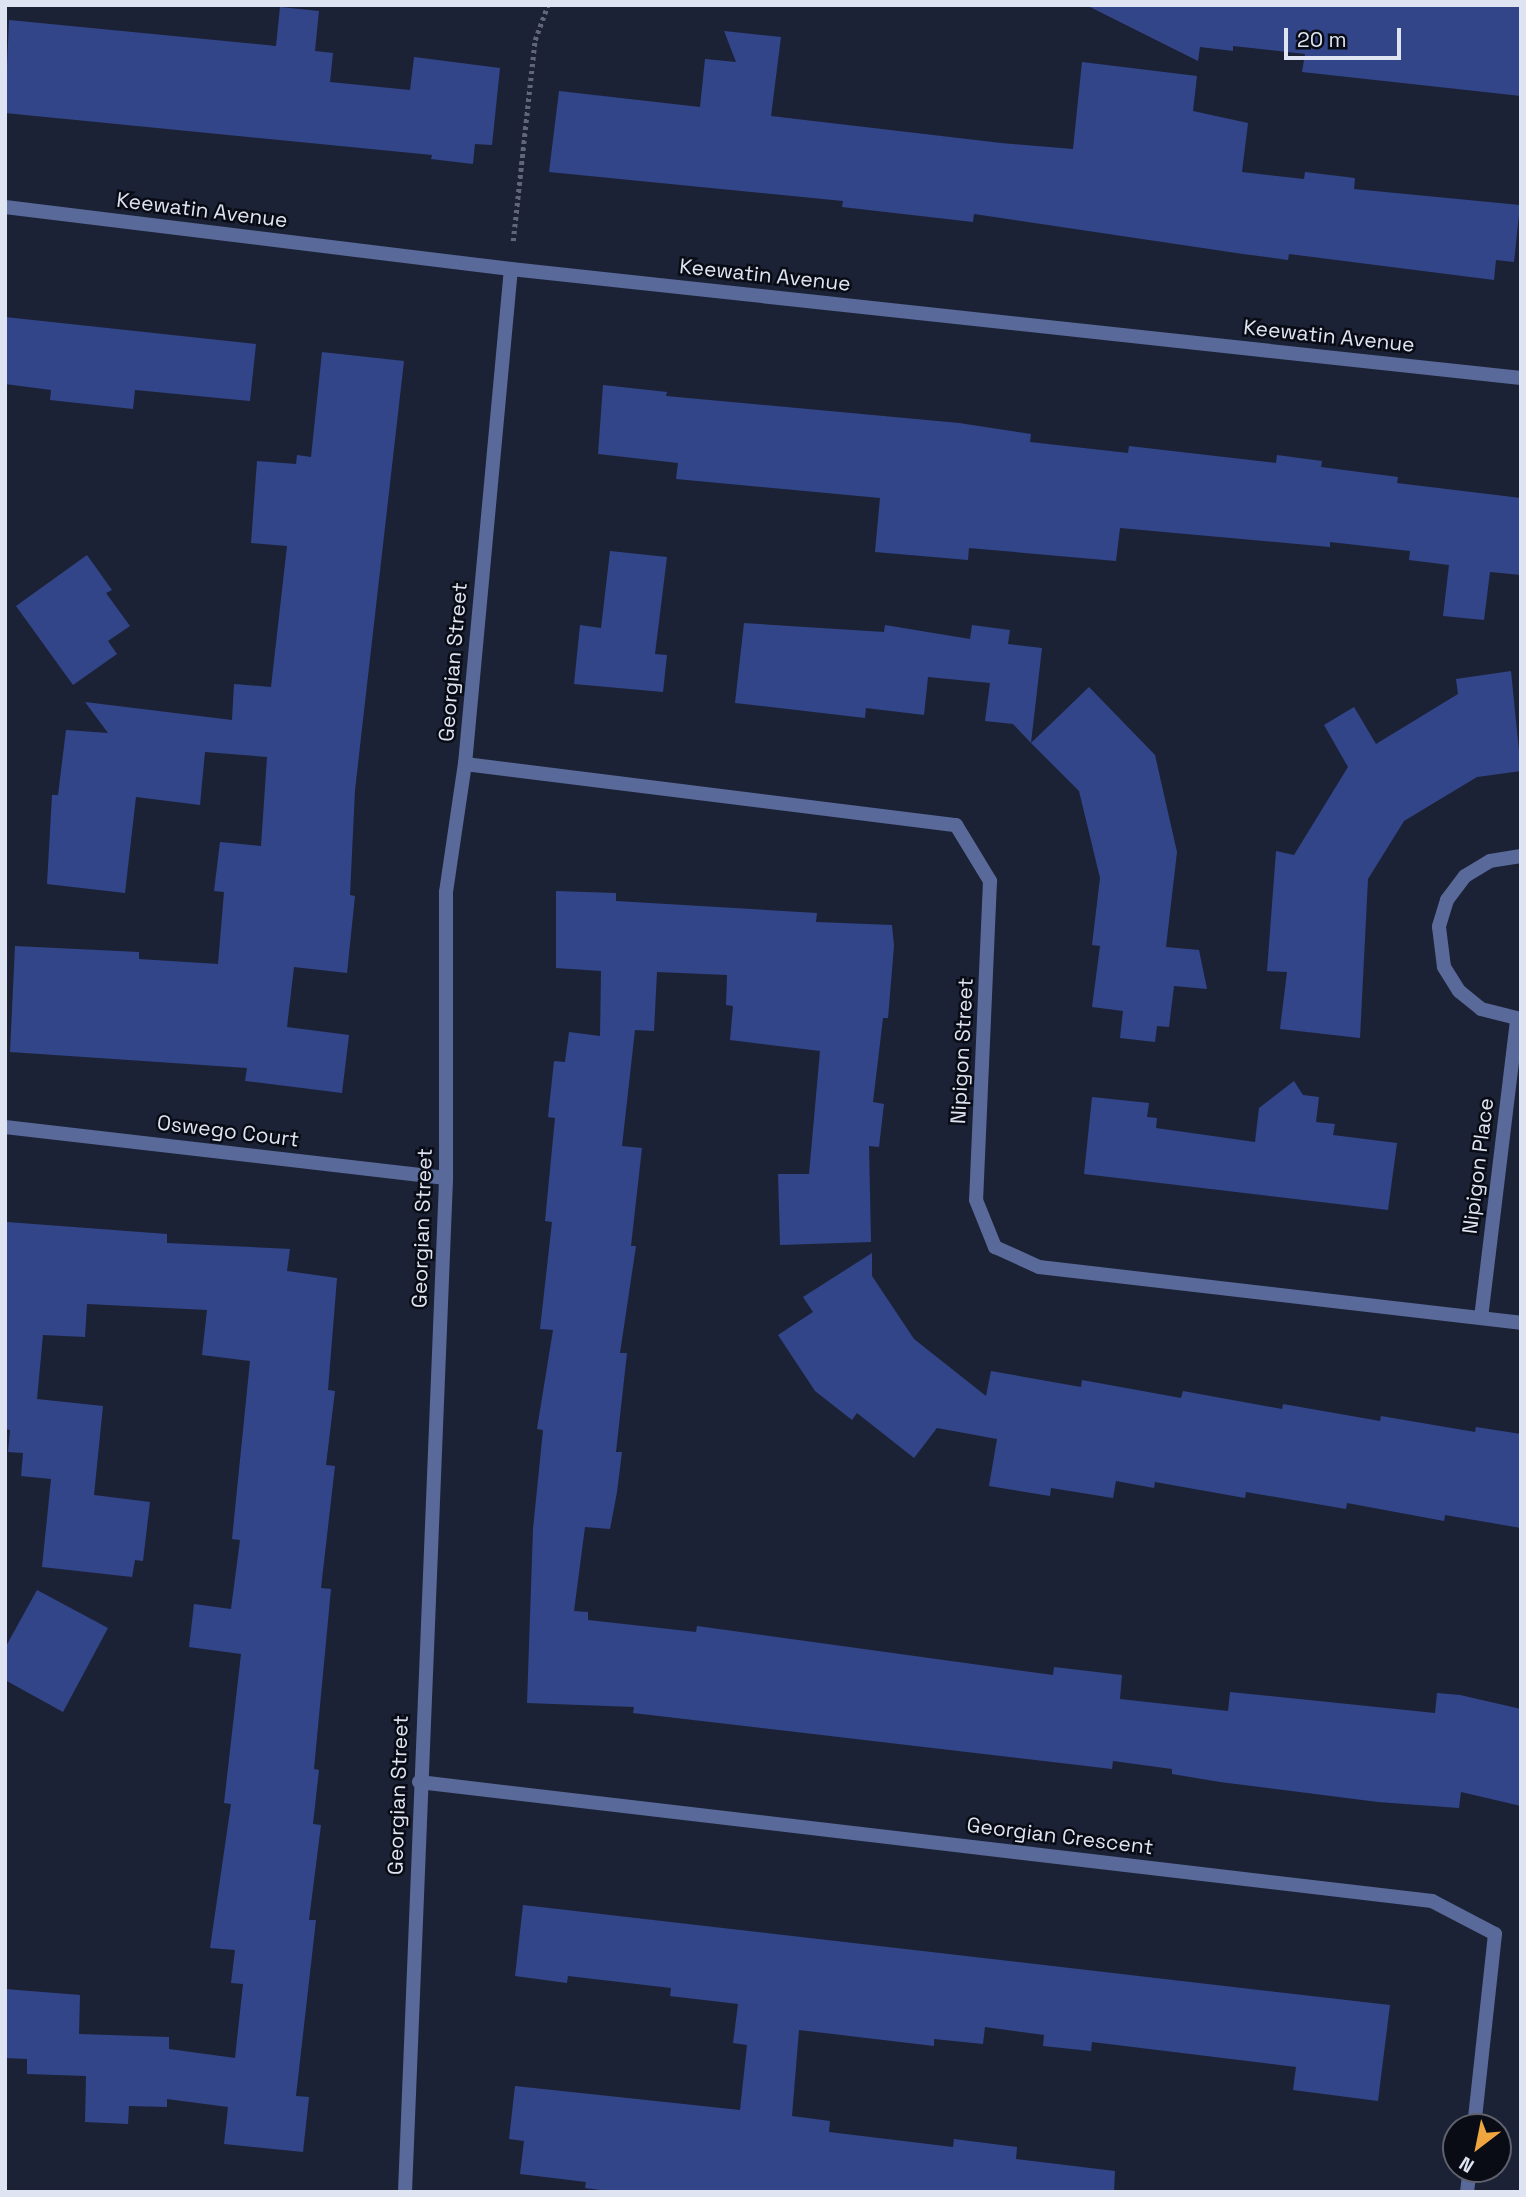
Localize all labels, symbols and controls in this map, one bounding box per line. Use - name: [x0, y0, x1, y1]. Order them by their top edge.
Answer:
- scale bar: [1288, 14, 1405, 58]
- text: 20 m: [1297, 26, 1347, 53]
- street label: Keewatin Avenue: [115, 187, 289, 233]
- street label: Keewatin Avenue: [678, 253, 852, 297]
- street label: Keewatin Avenue: [1242, 314, 1416, 358]
- street label: Georgian Street: [433, 581, 473, 743]
- street label: Nipigon Street: [946, 977, 978, 1125]
- street label: Nipigon Place: [1457, 1096, 1499, 1236]
- street label: Oswego Court: [156, 1110, 300, 1152]
- street label: Georgian Street: [407, 1148, 437, 1308]
- street label: Georgian Street: [383, 1715, 413, 1875]
- street label: Georgian Crescent: [965, 1812, 1155, 1860]
- north arrow: [1442, 2113, 1512, 2183]
- text: N: [1455, 2151, 1479, 2179]

